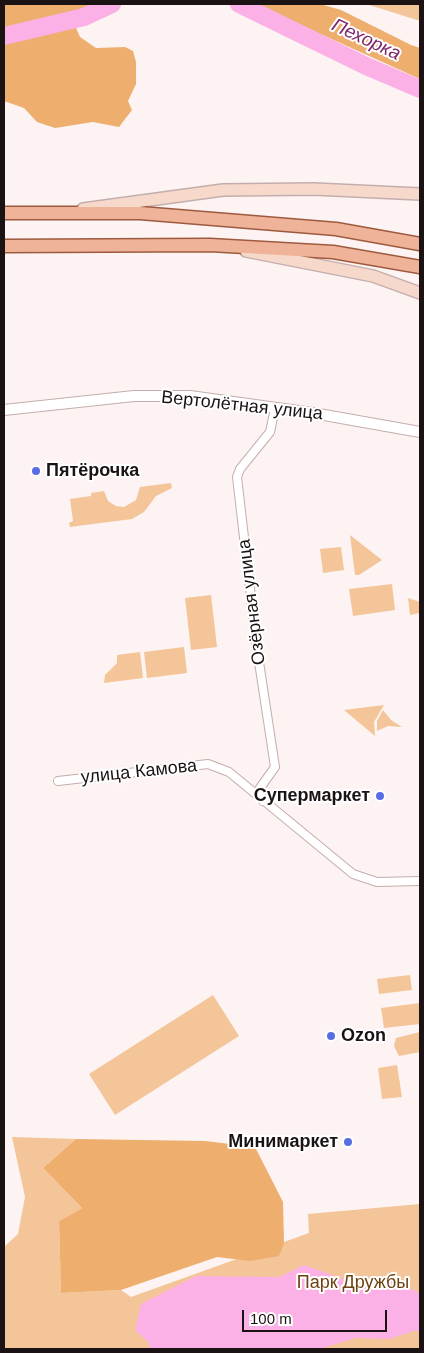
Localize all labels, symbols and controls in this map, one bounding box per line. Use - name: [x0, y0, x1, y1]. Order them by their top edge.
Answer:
- water label: Пехорка: [328, 14, 404, 66]
- street label: Вертолётная улица: [160, 387, 324, 425]
- place label: Пятёрочка: [46, 460, 139, 482]
- marker: Пятёрочка: [30, 465, 42, 477]
- street label: Озёрная улица: [234, 538, 270, 666]
- street label: улица Камова: [80, 755, 198, 789]
- place label: Супермаркет: [254, 785, 370, 807]
- marker: Супермаркет: [374, 790, 386, 802]
- place label: Ozon: [341, 1025, 386, 1047]
- marker: Ozon: [325, 1030, 337, 1042]
- place label: Минимаркет: [228, 1131, 338, 1153]
- marker: Минимаркет: [342, 1136, 354, 1148]
- park label: Парк Дружбы: [297, 1272, 409, 1294]
- scale bar: [244, 1300, 389, 1332]
- text: 100 m: [250, 1310, 292, 1327]

